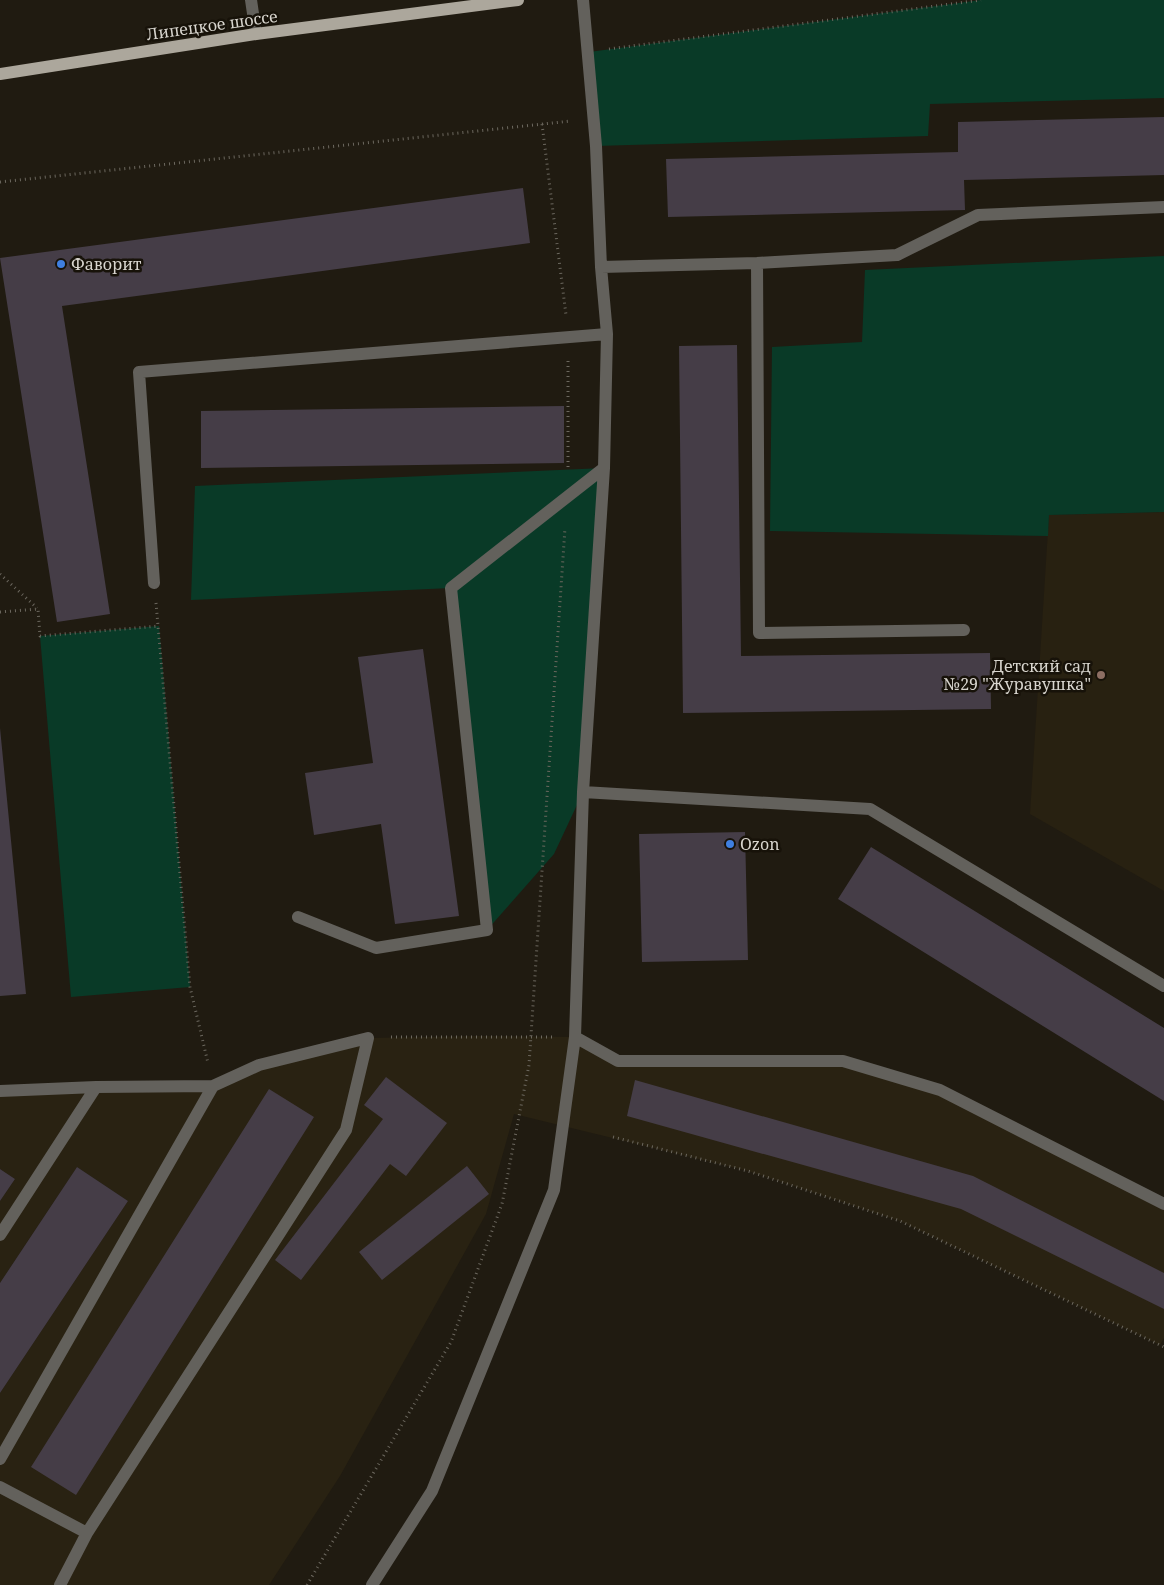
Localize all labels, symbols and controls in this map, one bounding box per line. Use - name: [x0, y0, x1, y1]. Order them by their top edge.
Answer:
- street label: Липецкое шоссе: [145, 5, 279, 45]
- place label: Фаворит: [71, 253, 142, 275]
- marker: Фаворит: [55, 258, 67, 270]
- place label: Детский сад №29 "Журавушка": [944, 655, 1091, 695]
- marker: Детский сад №29 "Журавушка": [1095, 669, 1107, 681]
- place label: Ozon: [740, 833, 780, 855]
- marker: Ozon: [724, 838, 736, 850]

